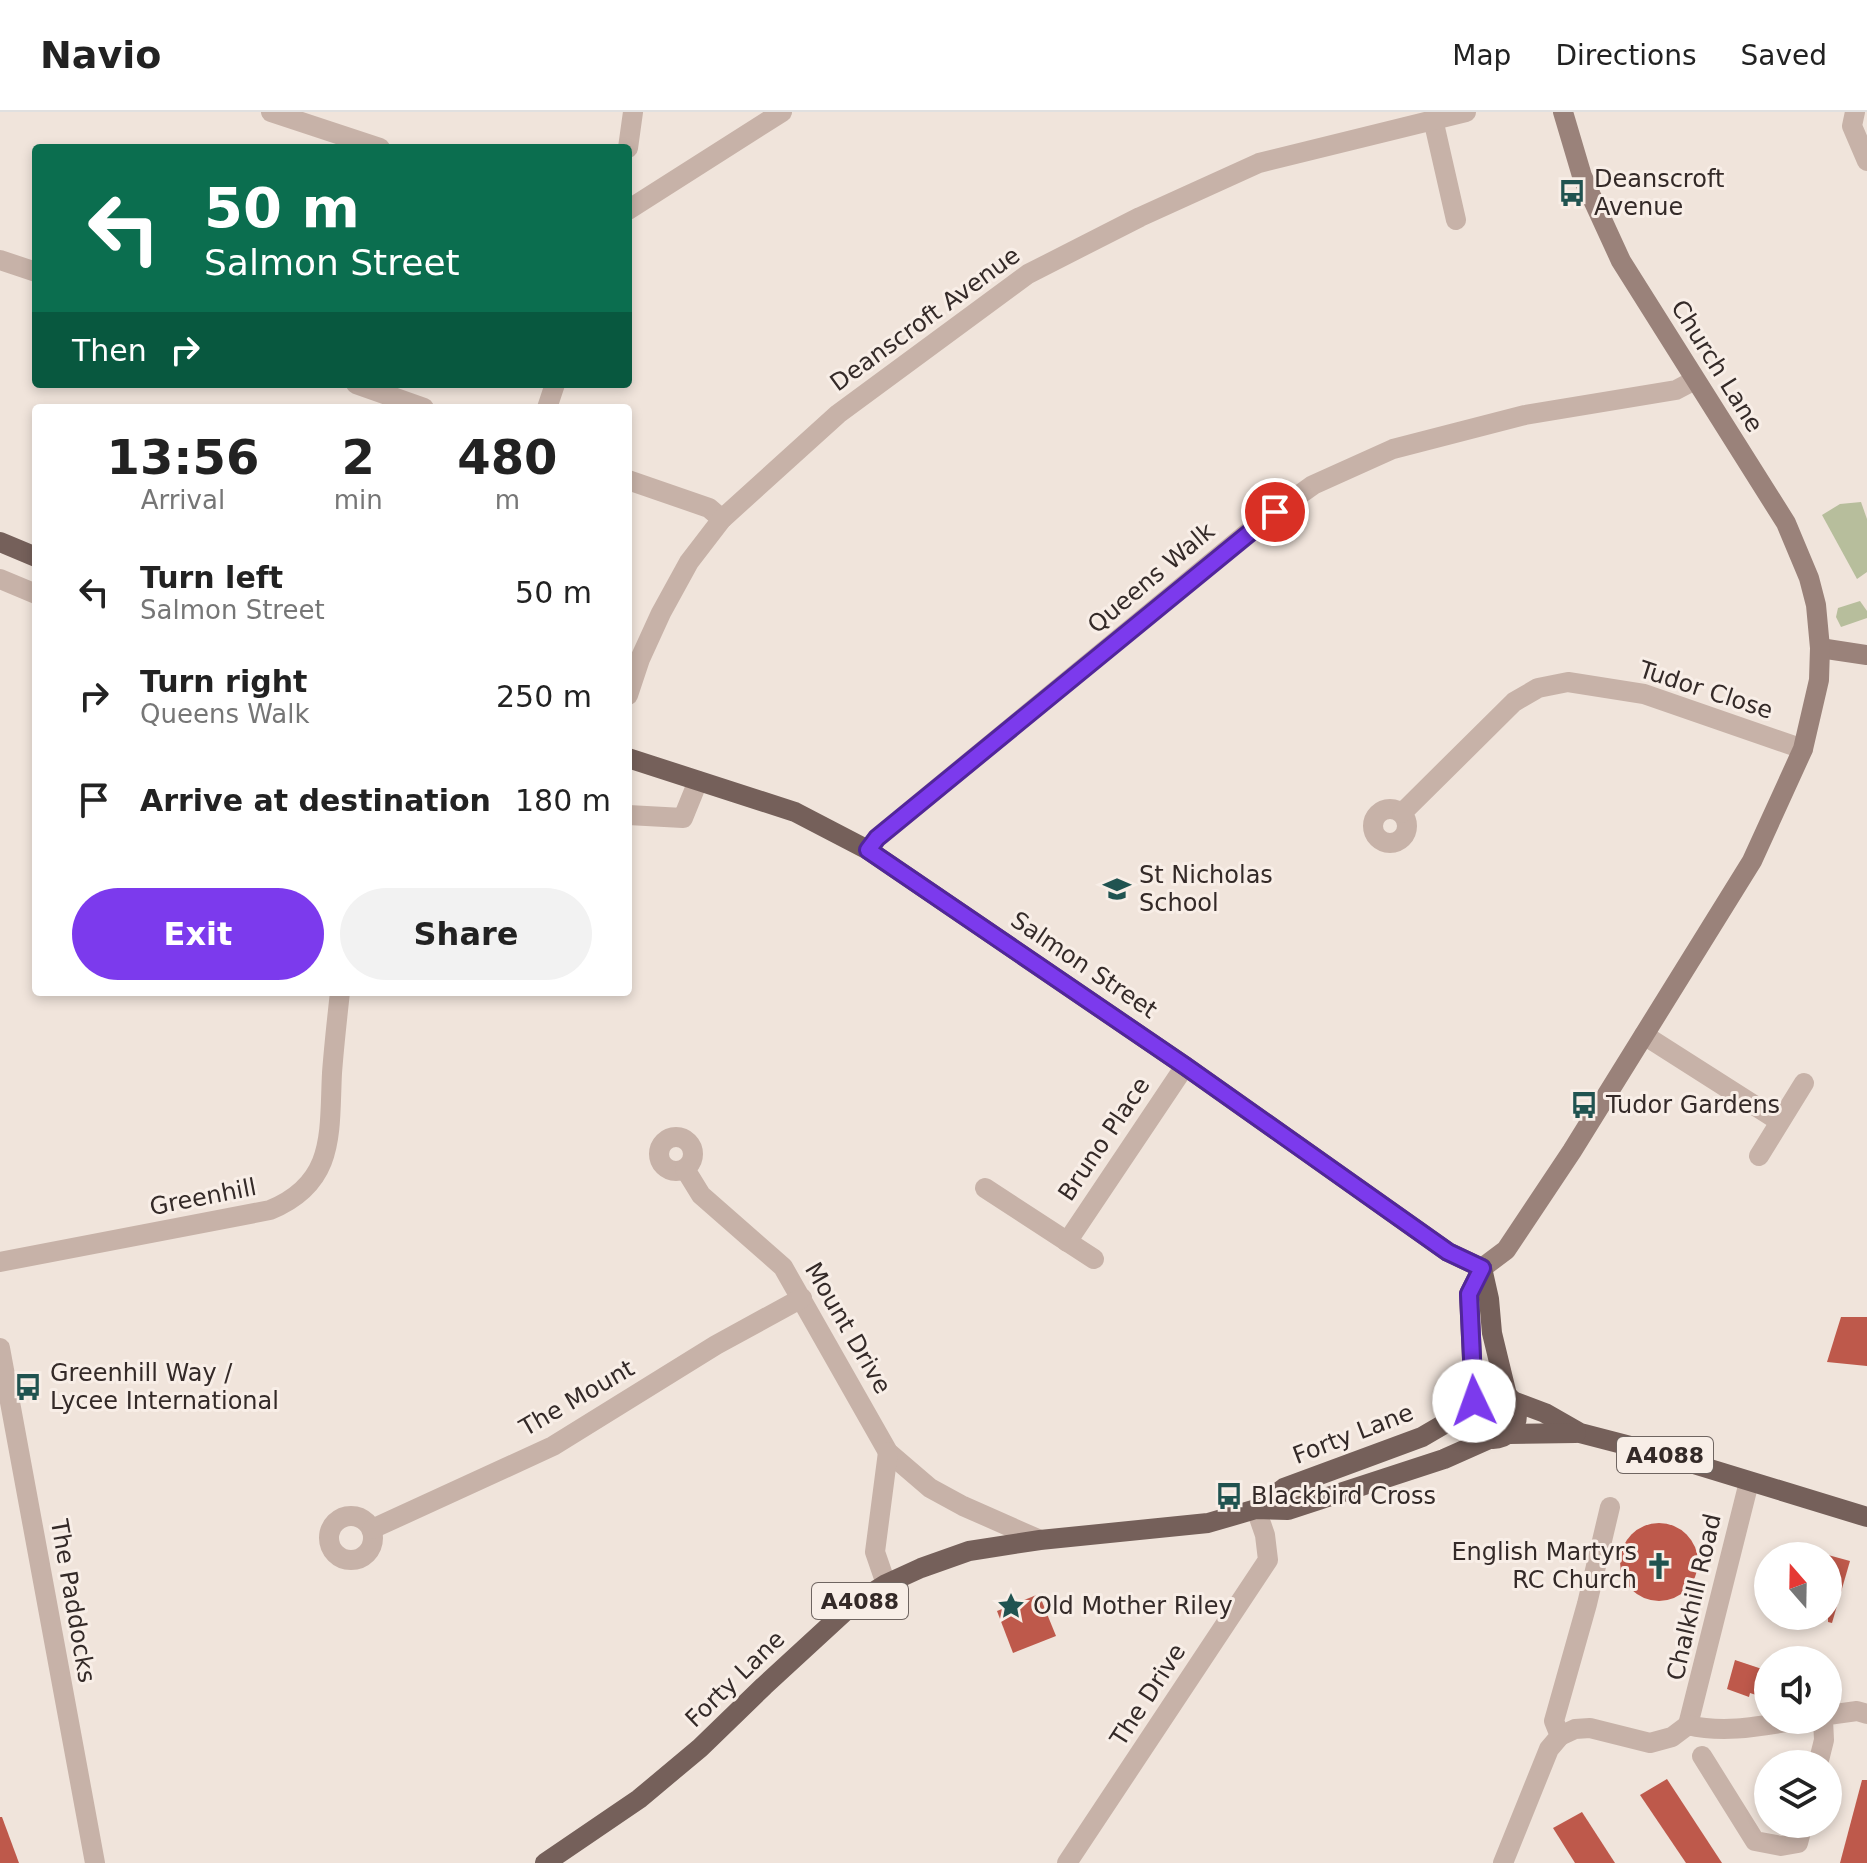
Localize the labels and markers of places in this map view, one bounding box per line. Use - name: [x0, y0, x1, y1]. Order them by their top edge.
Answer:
- place label: Deanscroft Avenue: [1594, 165, 1724, 221]
- bus stop icon: Deanscroft Avenue: [1557, 178, 1587, 208]
- pin: [1241, 478, 1309, 546]
- place label: St Nicholas School: [1139, 861, 1273, 917]
- school or university icon: St Nicholas School: [1102, 874, 1132, 904]
- bus stop icon: Tudor Gardens: [1569, 1090, 1599, 1120]
- place label: Tudor Gardens: [1605, 1091, 1780, 1119]
- place label: Greenhill Way / Lycee International: [50, 1359, 279, 1415]
- bus stop icon: Greenhill Way / Lycee International: [13, 1372, 43, 1402]
- bus stop icon: Blackbird Cross: [1214, 1481, 1244, 1511]
- place label: Blackbird Cross: [1251, 1482, 1436, 1510]
- place label: English Martyrs RC Church: [1451, 1538, 1637, 1594]
- church icon: English Martyrs RC Church: [1644, 1551, 1674, 1581]
- place icon: Old Mother Riley: [996, 1591, 1026, 1621]
- place label: Old Mother Riley: [1033, 1592, 1233, 1620]

